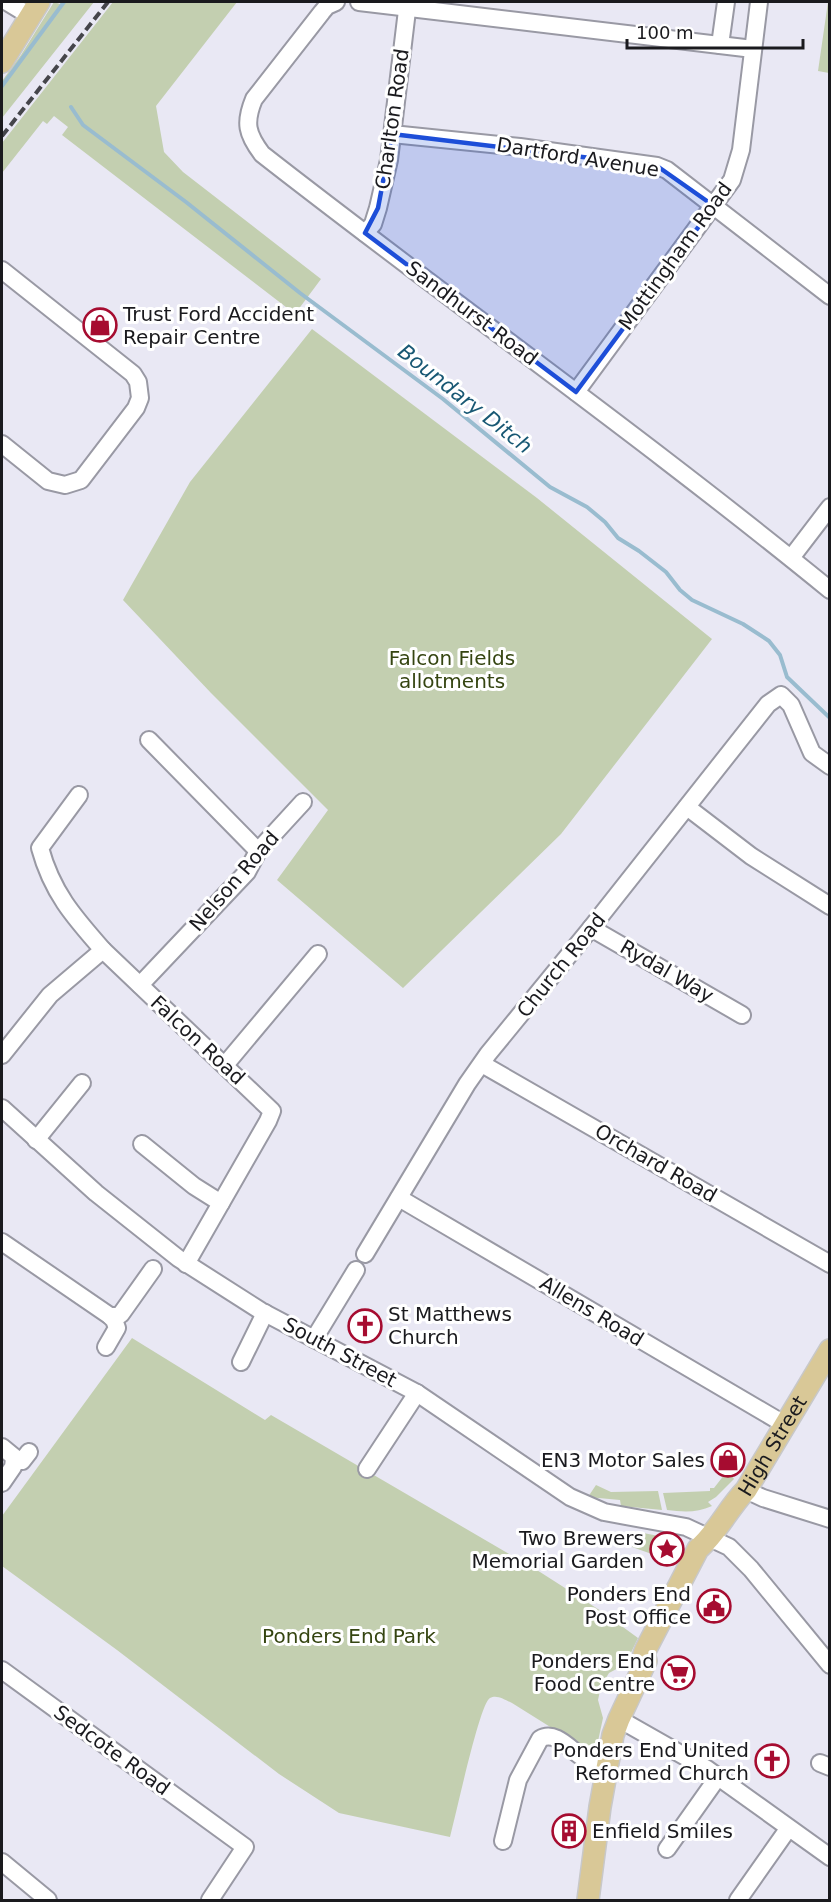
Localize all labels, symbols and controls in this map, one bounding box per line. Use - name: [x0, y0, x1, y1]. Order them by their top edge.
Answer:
- scale bar: [627, 12, 802, 50]
- text: 100 m: [636, 22, 694, 43]
- street label: Charlton Road: [370, 47, 414, 191]
- street label: Dartford Avenue: [495, 132, 661, 182]
- street label: Mottingham Road: [613, 177, 737, 335]
- street label: Sandhurst Road: [401, 256, 543, 370]
- place label: Trust Ford Accident Repair Centre: [122, 302, 314, 349]
- shop icon: Trust Ford Accident Repair Centre: [82, 307, 118, 343]
- water label: Boundary Ditch: [393, 339, 537, 459]
- park label: Falcon Fields allotments: [389, 646, 515, 693]
- street label: Nelson Road: [184, 826, 284, 936]
- street label: Church Road: [512, 908, 610, 1022]
- street label: Rydal Way: [616, 935, 718, 1007]
- street label: Falcon Road: [146, 990, 250, 1090]
- street label: Orchard Road: [591, 1118, 721, 1208]
- street label: Allens Road: [536, 1271, 648, 1351]
- place label: St Matthews Church: [388, 1302, 512, 1349]
- church icon: St Matthews Church: [347, 1308, 383, 1344]
- street label: South Street: [279, 1312, 401, 1392]
- street label: High Street: [733, 1391, 812, 1501]
- shop icon: EN3 Motor Sales: [710, 1442, 746, 1478]
- place label: EN3 Motor Sales: [541, 1448, 705, 1472]
- place label: Two Brewers Memorial Garden: [471, 1526, 644, 1573]
- place icon: Two Brewers Memorial Garden: [649, 1531, 685, 1567]
- place label: Ponders End Post Office: [567, 1582, 691, 1629]
- public building icon: Ponders End Post Office: [696, 1588, 732, 1624]
- park label: Ponders End Park: [262, 1624, 436, 1648]
- place label: Ponders End Food Centre: [531, 1649, 655, 1696]
- supermarket icon: Ponders End Food Centre: [660, 1655, 696, 1691]
- street label: Sedcote Road: [49, 1700, 175, 1800]
- place label: Ponders End United Reformed Church: [553, 1738, 749, 1785]
- church icon: Ponders End United Reformed Church: [754, 1743, 790, 1779]
- building icon: Enfield Smiles: [551, 1813, 587, 1849]
- place label: Enfield Smiles: [592, 1819, 733, 1843]

